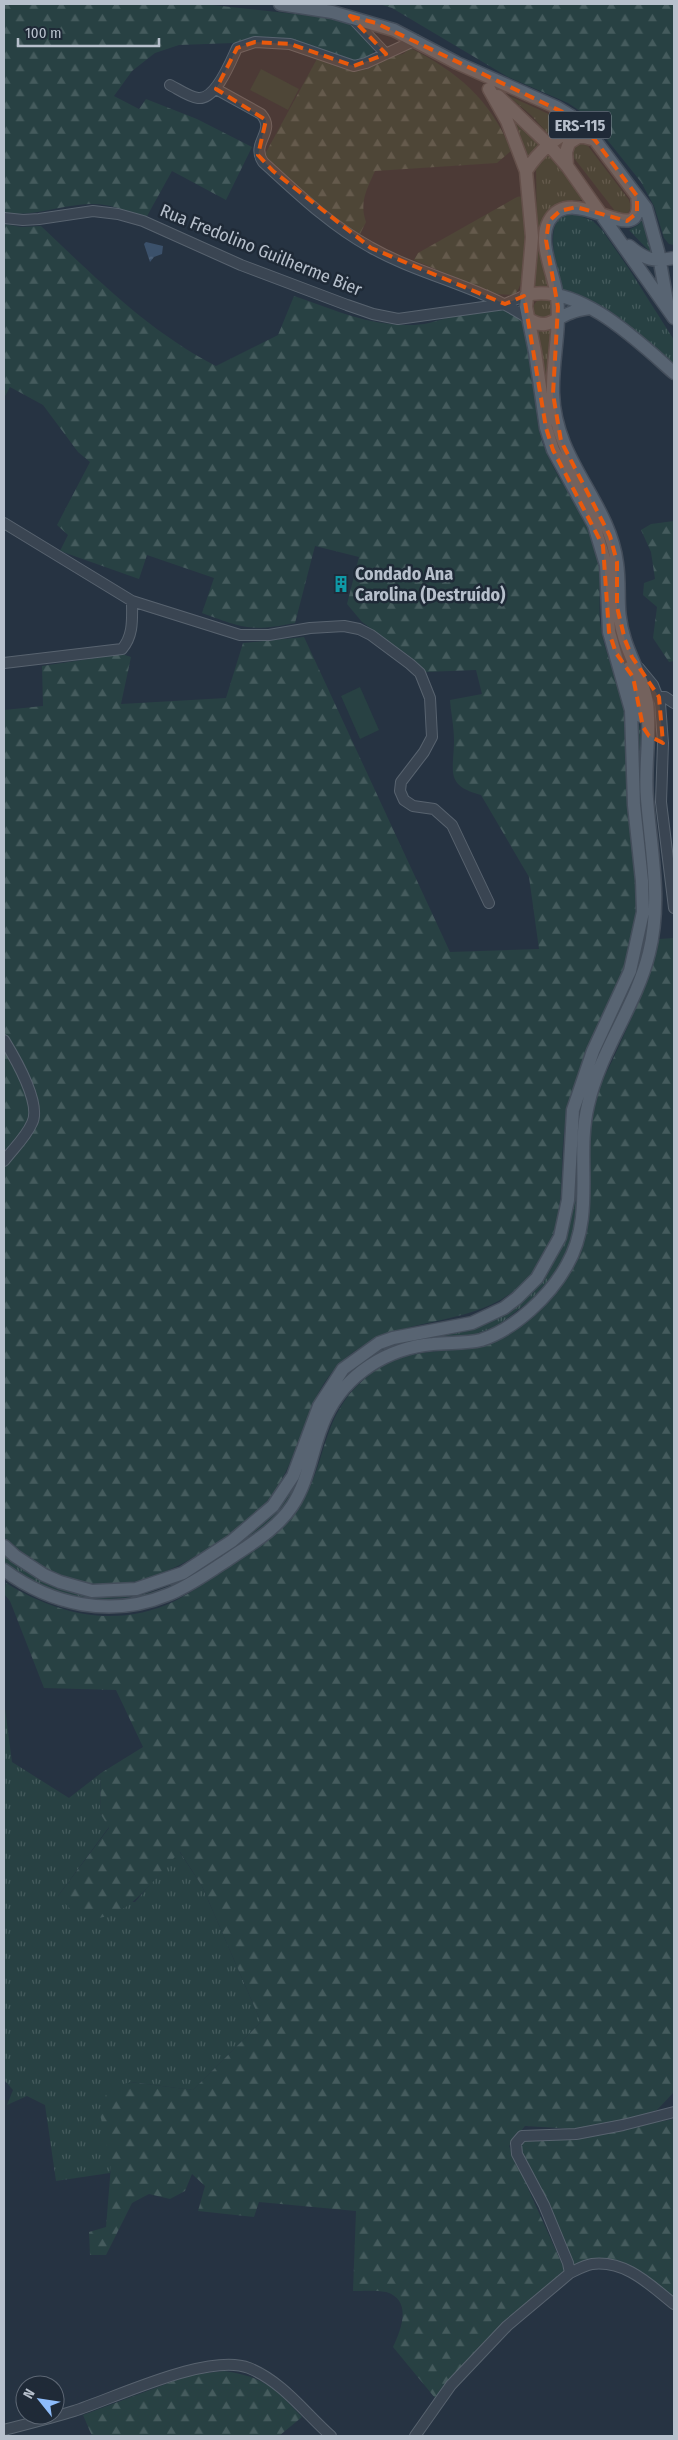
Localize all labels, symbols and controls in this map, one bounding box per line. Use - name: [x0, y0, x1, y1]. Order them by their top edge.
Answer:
- scale bar: [18, 15, 159, 47]
- text: 100 m: [25, 24, 62, 42]
- road number: ERS-115: [549, 112, 611, 138]
- street label: Rua Fredolino Guilherme Bier: [157, 199, 366, 301]
- place label: Condado Ana Carolina (Destruído): [355, 563, 506, 606]
- building icon: Condado Ana Carolina (Destruído): [331, 574, 351, 594]
- north arrow: [15, 2375, 65, 2425]
- text: N: [20, 2386, 39, 2402]

